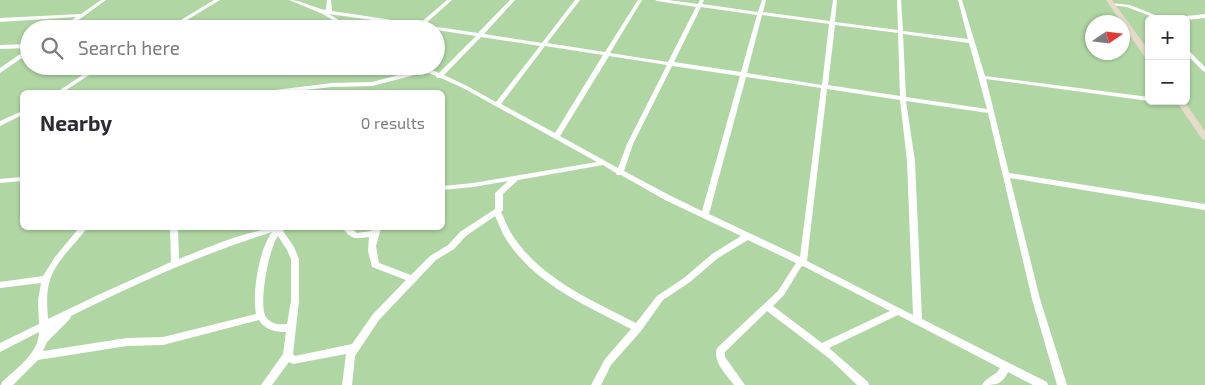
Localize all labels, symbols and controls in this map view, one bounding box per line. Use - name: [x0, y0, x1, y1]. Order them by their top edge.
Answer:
- north arrow: [1085, 15, 1130, 60]
- map controls: [1145, 15, 1190, 105]
- button: +: [1145, 15, 1190, 60]
- search box: [20, 20, 445, 75]
- icon: search: [38, 34, 66, 62]
- text: Search here: [78, 36, 180, 59]
- button: −: [1145, 60, 1190, 105]
- text: Nearby: [40, 110, 112, 135]
- text: 0 results: [361, 113, 425, 132]

